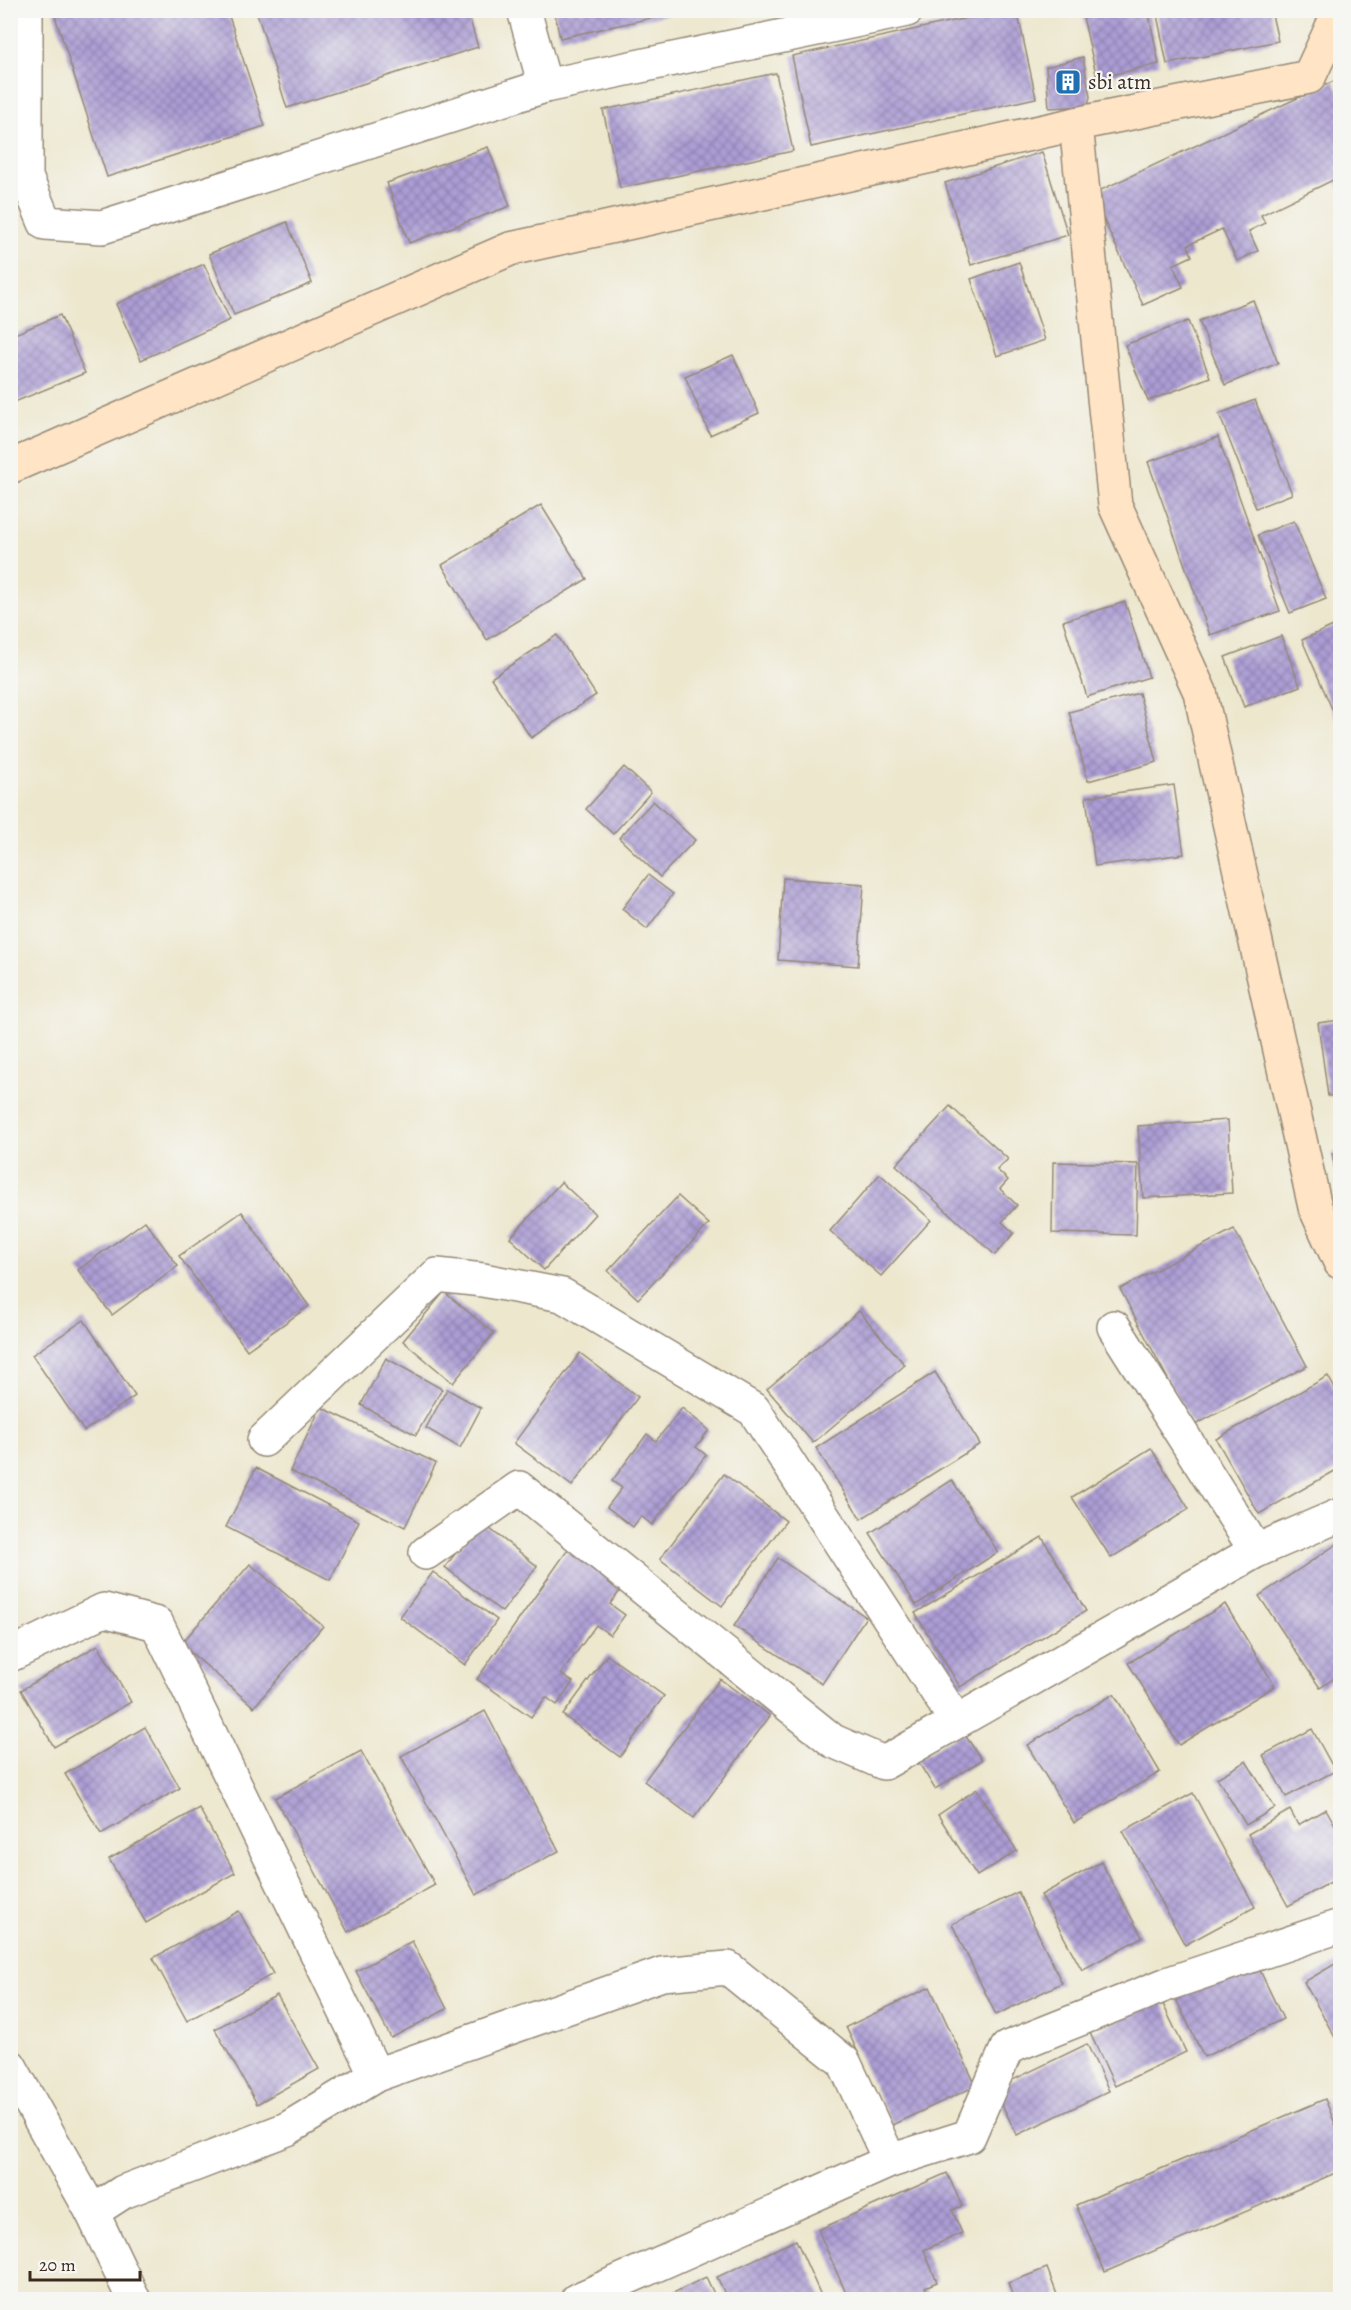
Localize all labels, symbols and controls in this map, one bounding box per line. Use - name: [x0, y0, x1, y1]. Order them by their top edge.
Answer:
- building icon: sbi atm: [1053, 67, 1083, 97]
- place label: sbi atm: [1088, 68, 1151, 96]
- scale bar: [30, 2244, 140, 2282]
- text: 20 m: [39, 2253, 76, 2277]

